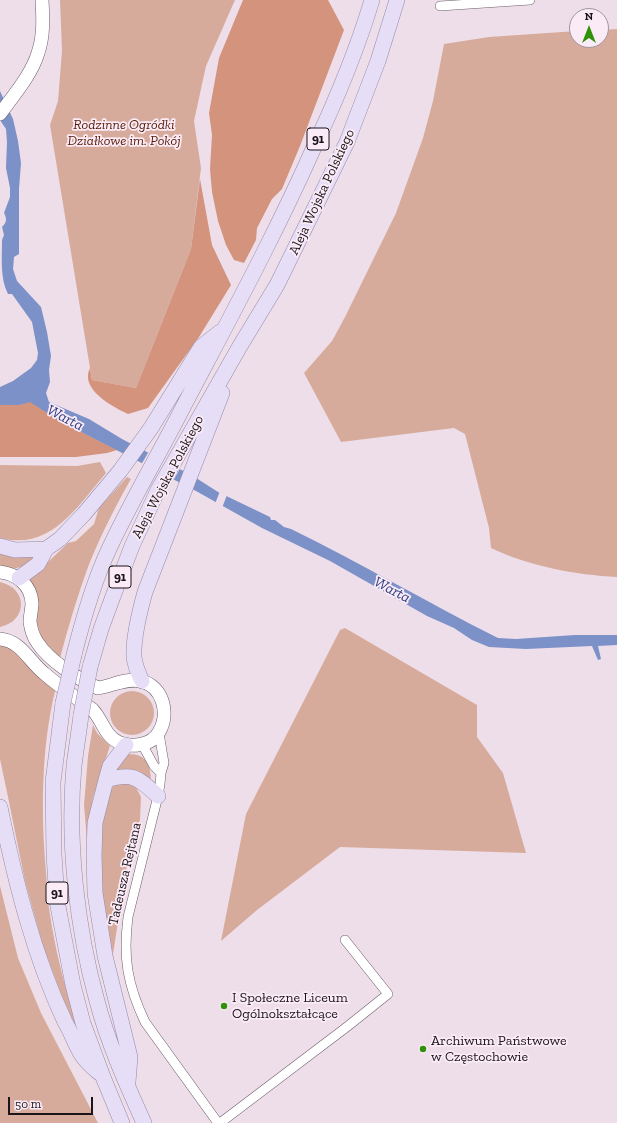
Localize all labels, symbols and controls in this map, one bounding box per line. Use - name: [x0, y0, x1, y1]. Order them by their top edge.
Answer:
- north arrow: [569, 8, 609, 48]
- text: N: [585, 10, 593, 23]
- park label: Rodzinne Ogródki Działkowe im. Pokój: [67, 117, 181, 150]
- street label: Aleja Wojska Polskiego: [285, 126, 359, 258]
- road number: 91: [307, 128, 329, 150]
- water label: Warta: [44, 401, 86, 435]
- street label: Aleja Wojska Polskiego: [128, 413, 208, 541]
- road number: 91: [109, 566, 131, 588]
- water label: Warta: [371, 573, 413, 607]
- street label: Tadeusza Rejtana: [105, 821, 145, 927]
- road number: 91: [46, 882, 68, 904]
- place label: I Społeczne Liceum Ogólnokształcące: [232, 990, 348, 1022]
- marker: I Społeczne Liceum Ogólnokształcące: [219, 1001, 229, 1011]
- place label: Archiwum Państwowe w Częstochowie: [431, 1033, 567, 1066]
- marker: Archiwum Państwowe w Częstochowie: [418, 1044, 428, 1054]
- scale bar: [10, 1089, 95, 1115]
- text: 50 m: [15, 1097, 41, 1111]

